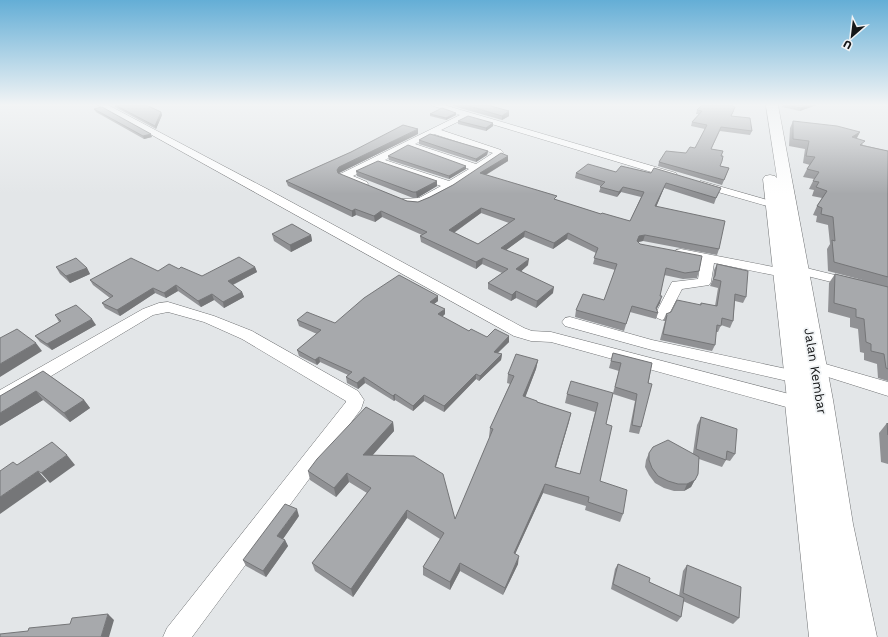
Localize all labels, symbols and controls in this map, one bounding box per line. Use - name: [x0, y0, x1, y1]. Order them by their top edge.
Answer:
- north arrow: [832, 16, 872, 56]
- text: U: [841, 37, 854, 52]
- street label: Jalan Kembar: [801, 327, 830, 415]

